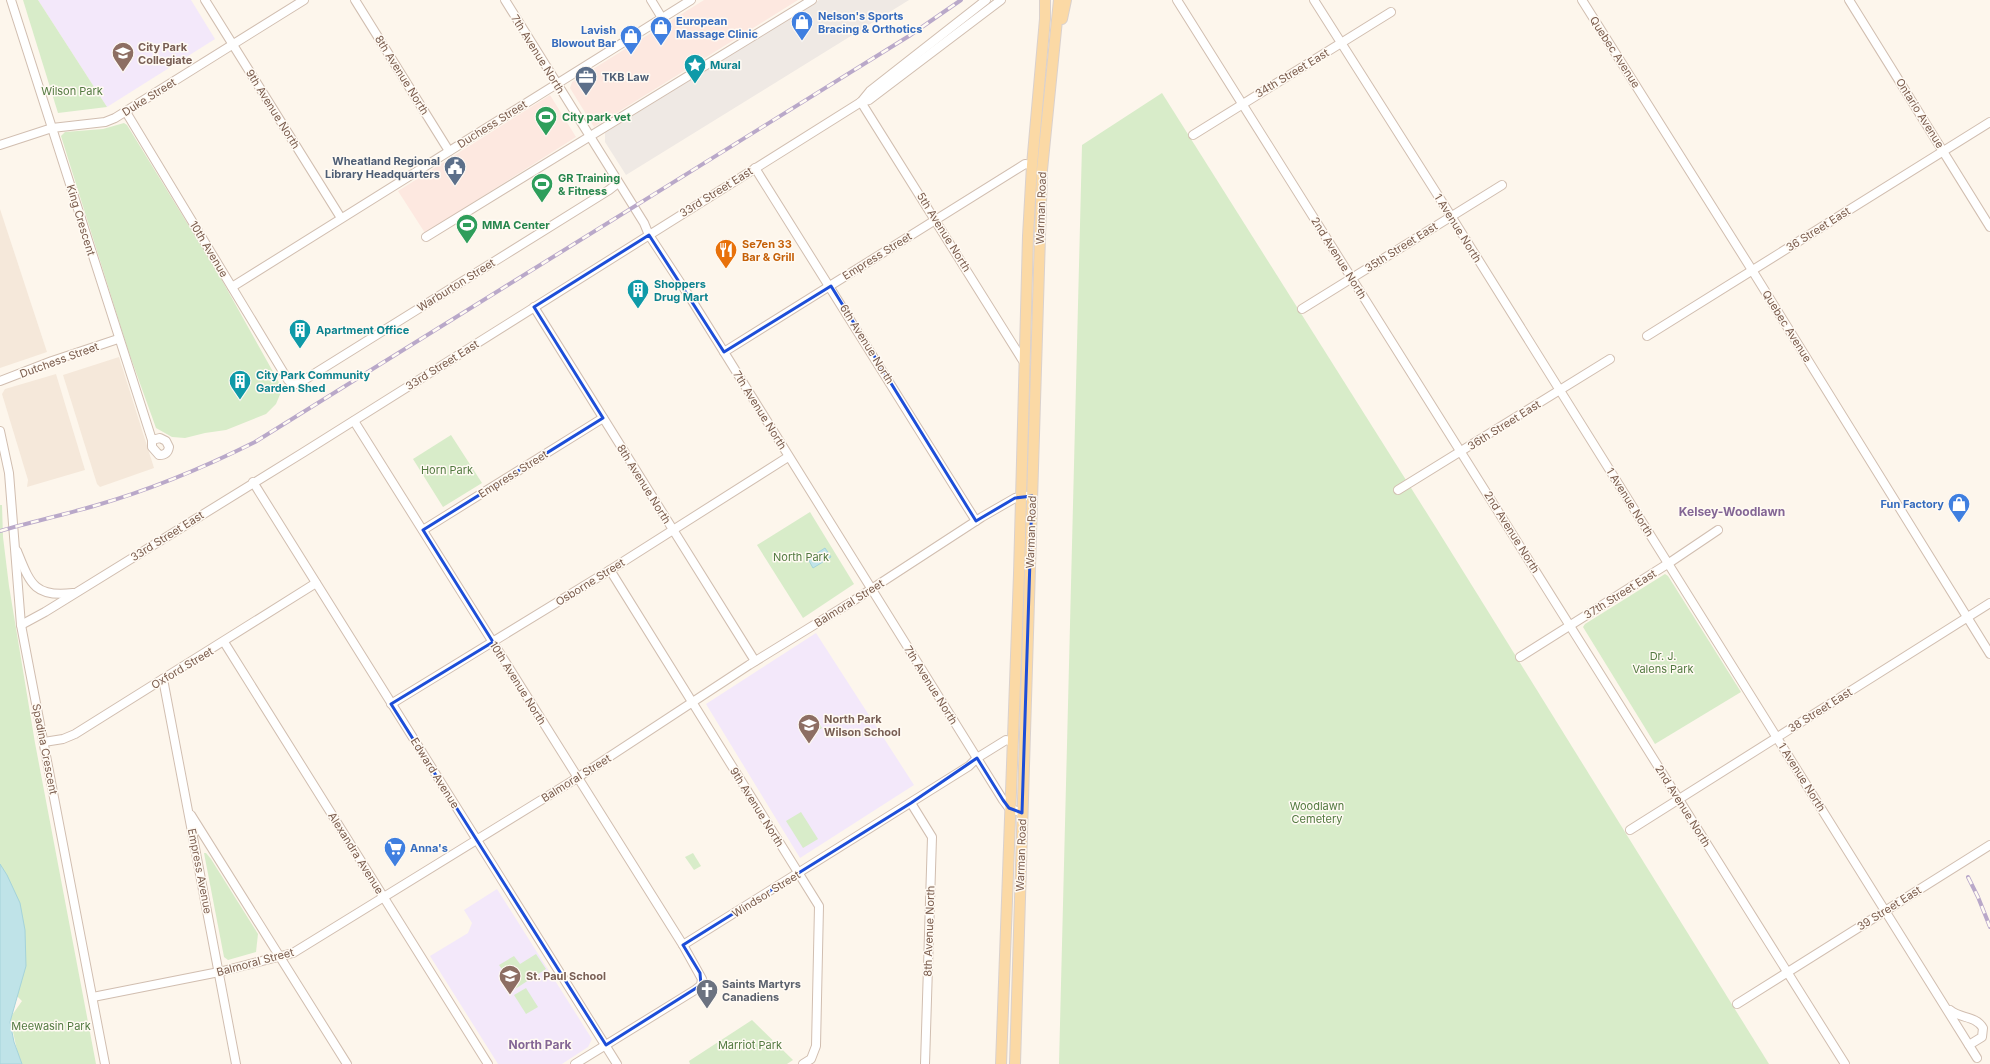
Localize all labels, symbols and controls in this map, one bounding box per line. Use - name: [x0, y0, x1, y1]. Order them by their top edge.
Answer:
- shop icon: Nelson's Sports Bracing & Orthotics: [789, 9, 815, 42]
- place label: Nelson's Sports Bracing & Orthotics: [818, 9, 922, 36]
- street label: 7th Avenue North: [508, 12, 568, 96]
- shop icon: European Massage Clinic: [648, 14, 674, 47]
- place label: European Massage Clinic: [676, 14, 758, 41]
- street label: Quebec Avenue: [1587, 14, 1643, 90]
- place label: Lavish Blowout Bar: [552, 23, 617, 50]
- shop icon: Lavish Blowout Bar: [618, 23, 644, 56]
- street label: 8th Avenue North: [372, 33, 432, 117]
- school or university icon: City Park Collegiate: [110, 40, 136, 73]
- place label: City Park Collegiate: [138, 40, 193, 67]
- street label: 34th Street East: [1253, 45, 1332, 100]
- place icon: Mural: [682, 52, 708, 85]
- place label: Mural: [710, 58, 741, 72]
- office icon: TKB Law: [573, 64, 599, 97]
- street label: 9th Avenue North: [243, 67, 303, 151]
- place label: TKB Law: [602, 70, 650, 84]
- street label: Duke Street: [120, 75, 179, 119]
- street label: Ontario Avenue: [1893, 75, 1947, 151]
- park label: Wilson Park: [41, 84, 103, 98]
- street label: Duchess Street: [455, 97, 530, 151]
- sports icon: City park vet: [533, 104, 559, 137]
- place label: City park vet: [562, 110, 631, 124]
- place label: Wheatland Regional Library Headquarters: [325, 154, 440, 181]
- public building icon: Wheatland Regional Library Headquarters: [442, 154, 468, 187]
- street label: 33rd Street East: [677, 164, 756, 220]
- sports icon: GR Training & Fitness: [529, 171, 555, 204]
- place label: GR Training & Fitness: [558, 171, 620, 198]
- street label: Warman Road: [1033, 171, 1049, 245]
- street label: King Crescent: [64, 183, 99, 258]
- street label: 5th Avenue North: [914, 190, 974, 274]
- street label: 1 Avenue North: [1431, 191, 1485, 265]
- street label: 36 Street East: [1783, 204, 1853, 254]
- sports icon: MMA Center: [454, 212, 480, 245]
- street label: 2nd Avenue North: [1308, 214, 1370, 302]
- street label: 10th Avenue: [187, 218, 231, 280]
- place label: MMA Center: [482, 218, 550, 232]
- street label: 35th Street East: [1362, 219, 1440, 275]
- street label: Empress Street: [840, 229, 915, 283]
- restaurant icon: Se7en 33 Bar & Grill: [713, 237, 739, 270]
- place label: Se7en 33 Bar & Grill: [742, 237, 795, 264]
- street label: Warburton Street: [415, 255, 498, 315]
- building icon: Shoppers Drug Mart: [625, 277, 651, 310]
- place label: Shoppers Drug Mart: [654, 277, 708, 304]
- street label: Quebec Avenue: [1759, 287, 1815, 365]
- street label: 6th Avenue North: [837, 302, 897, 386]
- building icon: Apartment Office: [287, 317, 313, 350]
- place label: Apartment Office: [316, 323, 410, 337]
- street label: 33rd Street East: [403, 337, 482, 393]
- street label: Dutchess Street: [18, 339, 101, 381]
- building icon: City Park Community Garden Shed: [227, 368, 253, 401]
- place label: City Park Community Garden Shed: [256, 368, 371, 395]
- street label: 7th Avenue North: [730, 368, 790, 452]
- street label: 36th Street East: [1465, 397, 1543, 453]
- street label: 8th Avenue North: [614, 442, 674, 526]
- street label: Empress Street: [476, 447, 551, 501]
- park label: Horn Park: [421, 463, 473, 477]
- street label: 1 Avenue North: [1603, 465, 1657, 539]
- street label: 2nd Avenue North: [1481, 488, 1543, 576]
- shop icon: Fun Factory: [1946, 491, 1972, 524]
- street label: Warman Road: [1023, 495, 1039, 569]
- place label: Fun Factory: [1881, 497, 1944, 511]
- district label: Kelsey-Woodlawn: [1679, 504, 1785, 519]
- street label: 33rd Street East: [128, 508, 207, 564]
- park label: North Park: [773, 550, 829, 564]
- street label: Osborne Street: [553, 555, 628, 609]
- street label: 37th Street East: [1581, 566, 1659, 622]
- street label: Balmoral Street: [812, 576, 887, 630]
- street label: 10th Avenue North: [487, 639, 549, 727]
- street label: 7th Avenue North: [901, 643, 961, 727]
- street label: Oxford Street: [148, 644, 216, 692]
- park label: Dr. J. Valens Park: [1632, 649, 1694, 676]
- street label: 38 Street East: [1785, 685, 1855, 735]
- street label: Spadina Crescent: [29, 702, 61, 796]
- school or university icon: North Park Wilson School: [796, 712, 822, 745]
- place label: North Park Wilson School: [824, 712, 901, 739]
- street label: Edward Avenue: [408, 735, 462, 811]
- street label: 1 Avenue North: [1775, 740, 1829, 814]
- street label: Balmoral Street: [539, 751, 614, 805]
- street label: 2nd Avenue North: [1652, 762, 1714, 850]
- street label: 9th Avenue North: [727, 765, 787, 849]
- park label: Woodlawn Cemetery: [1290, 799, 1344, 826]
- street label: Alexandra Avenue: [325, 809, 387, 897]
- street label: Warman Road: [1013, 818, 1029, 892]
- street label: Empress Avenue: [185, 827, 215, 915]
- supermarket icon: Anna's: [382, 835, 408, 868]
- place label: Anna's: [410, 841, 448, 855]
- street label: Windsor Street: [729, 867, 803, 920]
- street label: 39 Street East: [1854, 883, 1924, 933]
- street label: 8th Avenue North: [920, 885, 938, 977]
- street label: Balmoral Street: [215, 945, 296, 979]
- school or university icon: St. Paul School: [497, 963, 523, 996]
- place label: St. Paul School: [526, 969, 606, 983]
- church icon: Saints Martyrs Canadiens: [694, 977, 720, 1010]
- place label: Saints Martyrs Canadiens: [722, 977, 801, 1004]
- park label: Meewasin Park: [11, 1019, 91, 1033]
- district label: North Park: [509, 1037, 572, 1052]
- park label: Marriot Park: [718, 1038, 782, 1052]

